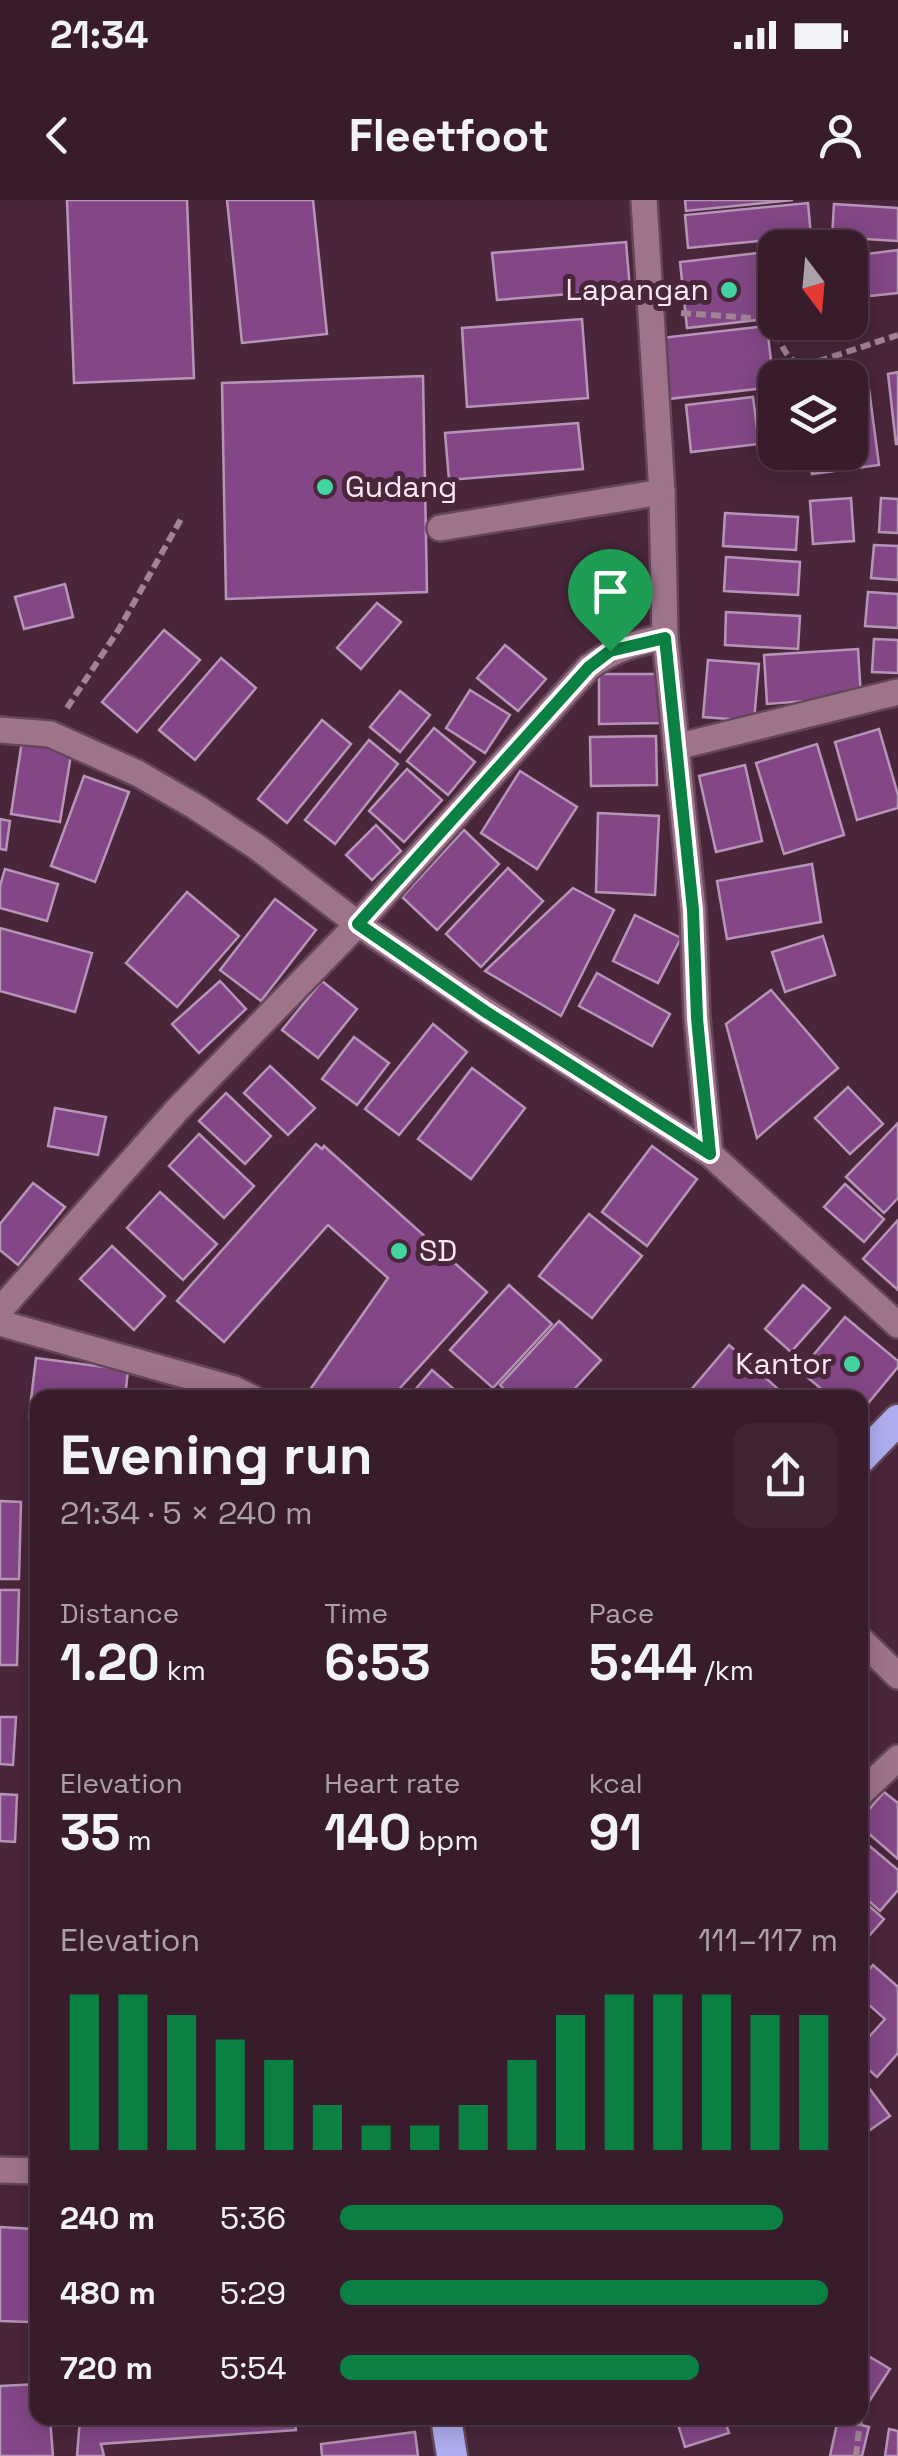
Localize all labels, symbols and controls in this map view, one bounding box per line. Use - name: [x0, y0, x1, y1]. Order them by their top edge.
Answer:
- text: 21:34: [50, 11, 148, 59]
- text: Fleetfoot: [349, 107, 549, 164]
- icon: back: [30, 108, 85, 163]
- icon: person: [813, 108, 868, 163]
- north arrow: [758, 230, 868, 340]
- map controls: [758, 230, 868, 470]
- place label: Lapangan: [566, 270, 709, 309]
- marker: Lapangan: [718, 279, 740, 301]
- button: layers: [758, 360, 868, 470]
- place label: Gudang: [345, 467, 457, 506]
- marker: Gudang: [314, 476, 336, 498]
- pin: [568, 549, 653, 652]
- icon: arrive: [583, 564, 638, 619]
- place label: SD: [419, 1231, 457, 1270]
- marker: SD: [388, 1240, 410, 1262]
- place label: Kantor: [735, 1344, 832, 1383]
- marker: Kantor: [841, 1353, 863, 1375]
- text: Evening run: [60, 1420, 373, 1490]
- button: share: [733, 1423, 838, 1528]
- text: 21:34 · 5 × 240 m: [60, 1493, 313, 1533]
- text: Distance: [60, 1595, 179, 1631]
- text: Time: [324, 1595, 388, 1631]
- text: Pace: [589, 1595, 654, 1631]
- text: 1.20: [60, 1631, 160, 1695]
- text: 6:53: [324, 1631, 431, 1695]
- text: 5:44: [589, 1631, 697, 1695]
- text: km: [160, 1652, 206, 1688]
- text: /km: [697, 1652, 754, 1688]
- text: Elevation: [60, 1765, 183, 1801]
- text: Heart rate: [324, 1765, 460, 1801]
- text: kcal: [589, 1765, 643, 1801]
- text: 35: [60, 1801, 120, 1865]
- text: 140: [324, 1801, 411, 1865]
- text: 91: [589, 1801, 642, 1865]
- text: m: [120, 1822, 152, 1858]
- text: bpm: [411, 1822, 478, 1858]
- text: Elevation: [60, 1920, 200, 1960]
- text: 111–117 m: [698, 1920, 838, 1960]
- text: 240 m: [60, 2198, 155, 2238]
- text: 5:36: [220, 2198, 286, 2238]
- text: 480 m: [60, 2273, 156, 2313]
- text: 5:29: [220, 2273, 286, 2313]
- text: 720 m: [60, 2348, 153, 2388]
- text: 5:54: [220, 2348, 286, 2388]

